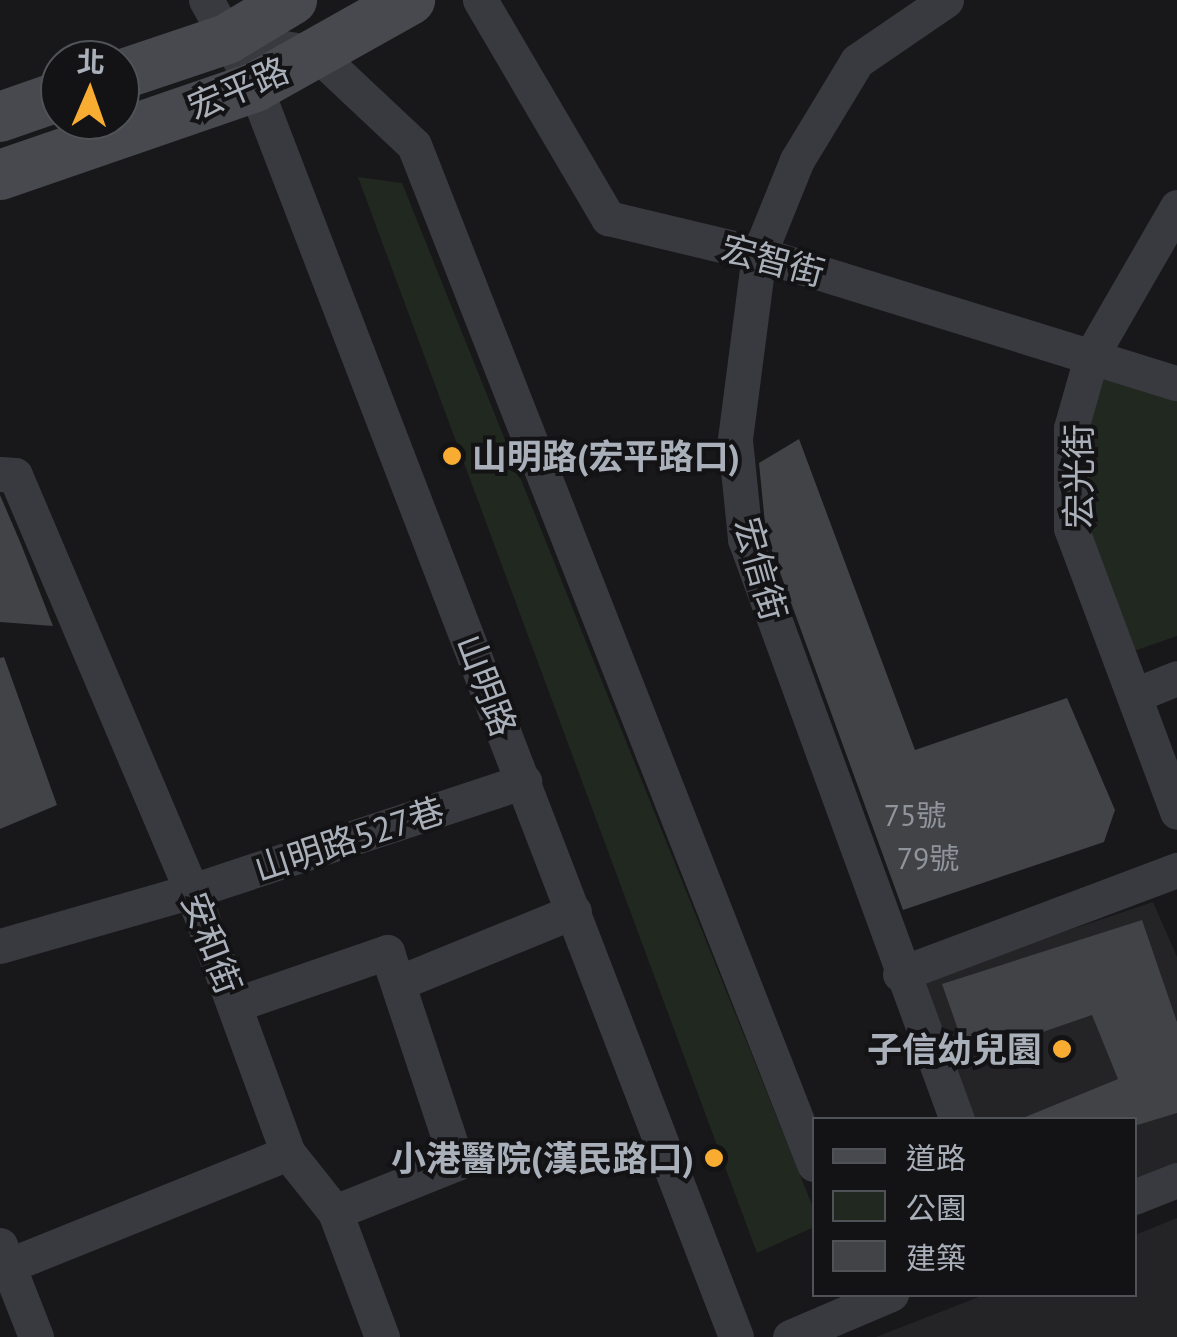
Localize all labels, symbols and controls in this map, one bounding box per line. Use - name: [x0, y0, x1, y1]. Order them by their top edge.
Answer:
- north arrow: [40, 40, 140, 140]
- text: 北: [76, 43, 106, 80]
- street label: 宏平路: [181, 48, 295, 128]
- street label: 宏智街: [717, 226, 829, 294]
- street label: 宏光街: [1057, 424, 1099, 528]
- place label: 山明路(宏平路口): [472, 435, 740, 477]
- marker: 山明路(宏平路口): [441, 445, 463, 467]
- street label: 宏信街: [726, 513, 796, 625]
- street label: 山明路: [449, 628, 525, 742]
- street label: 山明路527巷: [249, 789, 449, 889]
- house number: 75號: [884, 797, 946, 833]
- house number: 79號: [897, 840, 959, 876]
- street label: 安和街: [174, 886, 250, 1000]
- place label: 子信幼兒園: [867, 1028, 1042, 1070]
- marker: 子信幼兒園: [1051, 1038, 1073, 1060]
- legend: [812, 1117, 1137, 1297]
- place label: 小港醫院(漢民路口): [391, 1137, 694, 1179]
- text: 道路: [906, 1138, 966, 1177]
- marker: 小港醫院(漢民路口): [703, 1147, 725, 1169]
- text: 公園: [906, 1188, 966, 1227]
- text: 建築: [906, 1238, 966, 1277]

